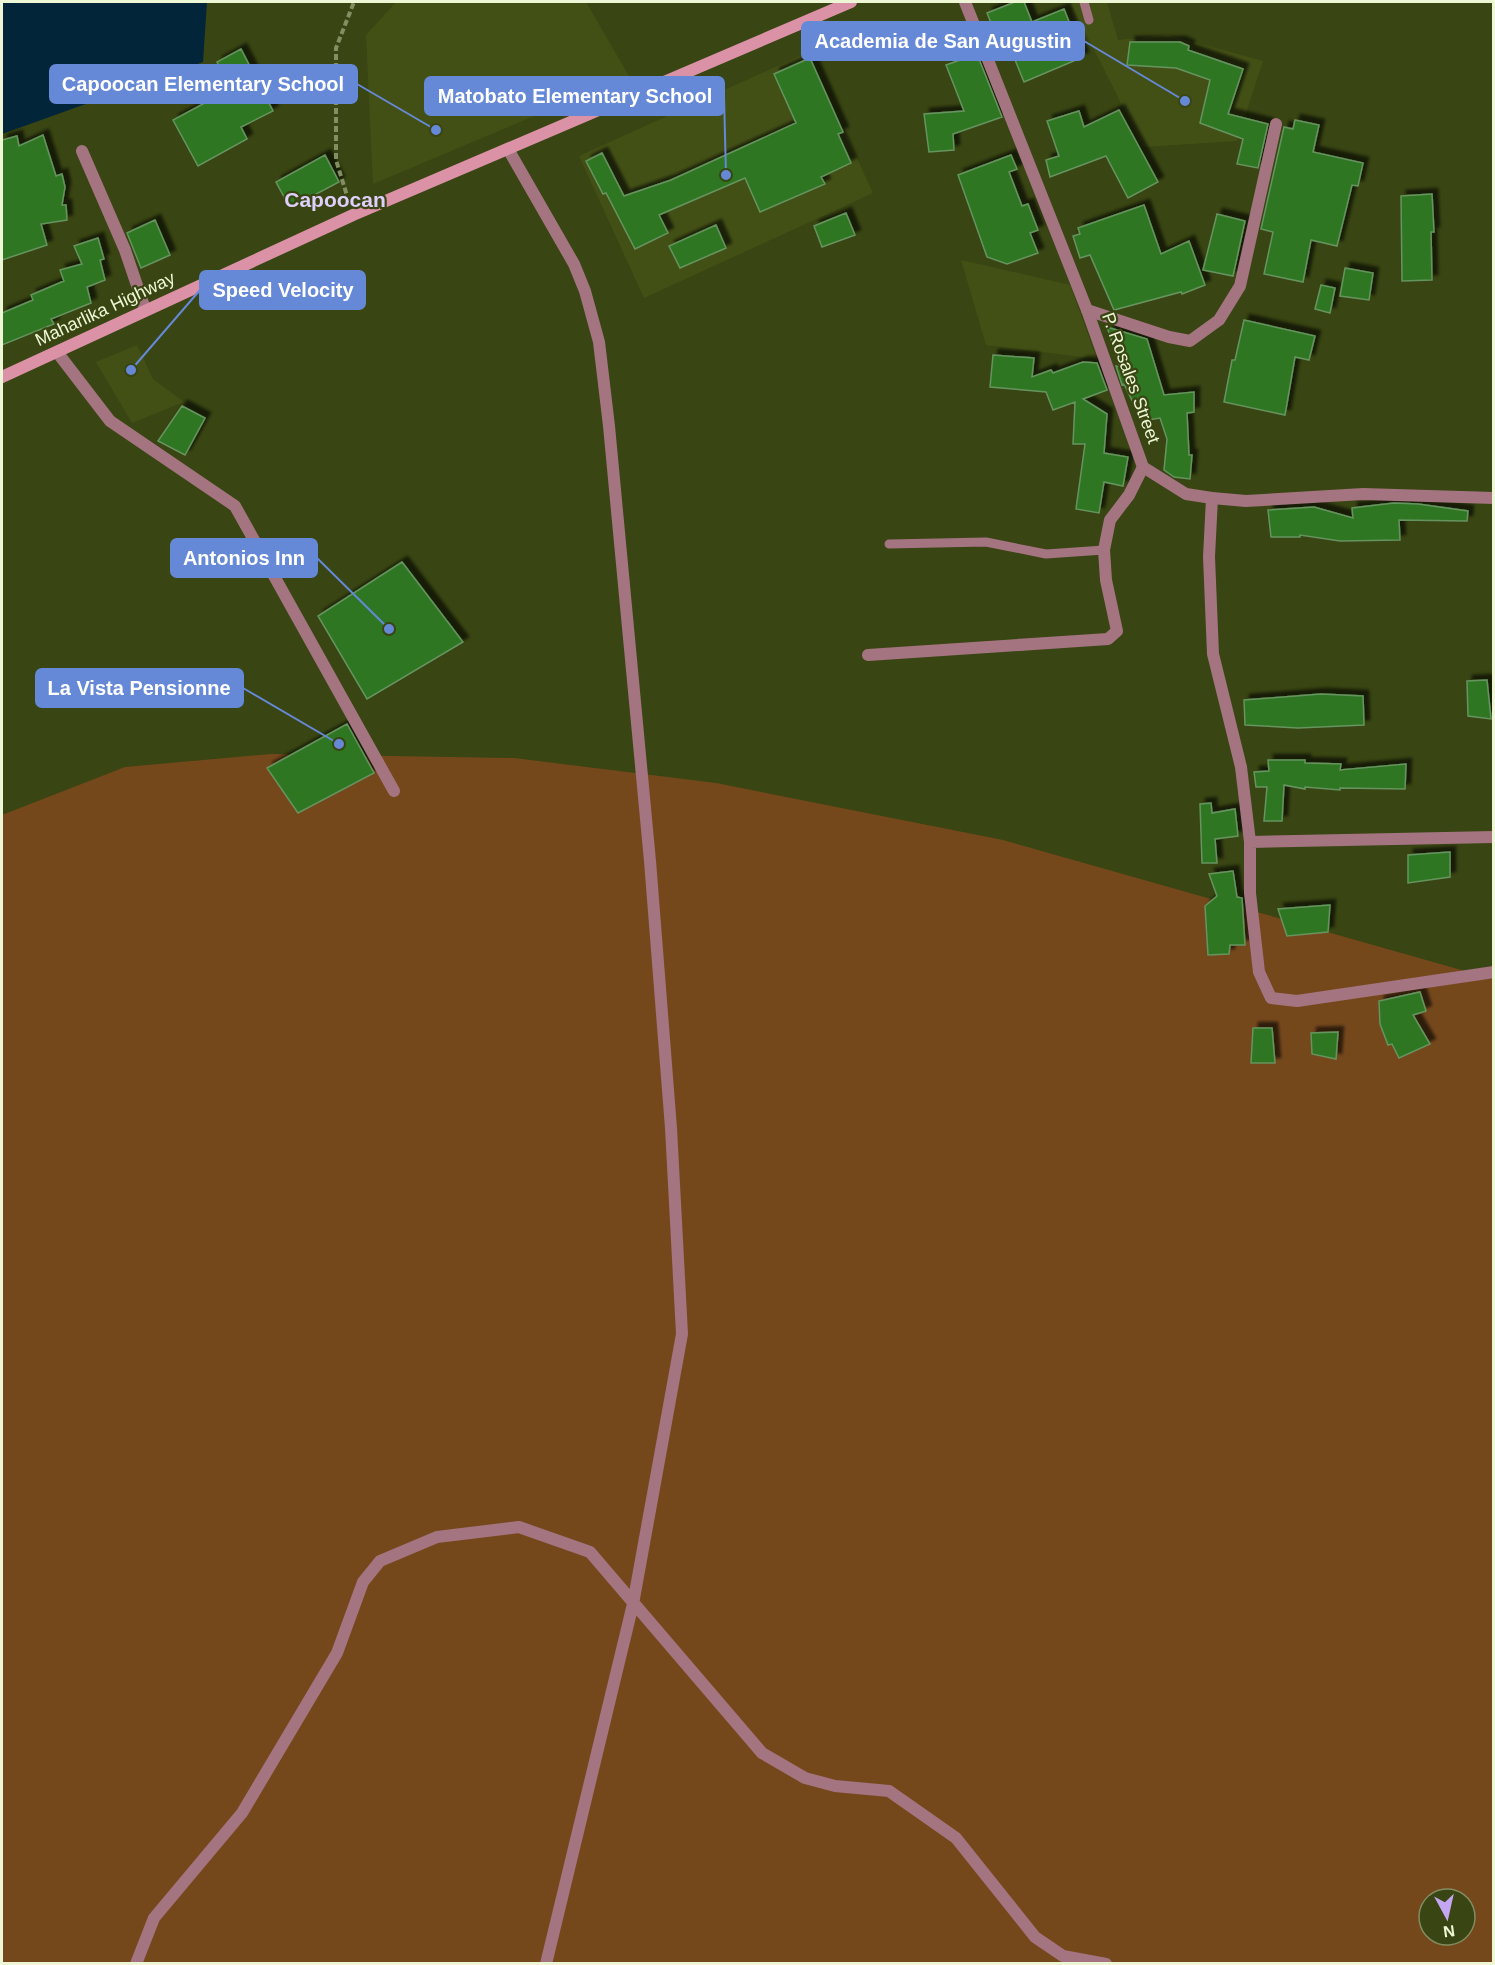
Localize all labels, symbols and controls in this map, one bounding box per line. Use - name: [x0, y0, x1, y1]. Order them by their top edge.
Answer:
- callout: Academia de San Augustin: [802, 22, 1084, 60]
- text: Academia de San Augustin: [814, 30, 1072, 52]
- callout: Capoocan Elementary School: [50, 65, 357, 103]
- text: Capoocan Elementary School: [62, 73, 344, 95]
- callout: Matobato Elementary School: [425, 77, 724, 115]
- text: Matobato Elementary School: [438, 85, 712, 107]
- district label: Capoocan: [284, 188, 386, 211]
- street label: Maharlika Highway: [32, 268, 178, 350]
- callout: Speed Velocity: [200, 271, 365, 309]
- text: Speed Velocity: [212, 279, 354, 301]
- street label: P. Rosales Street: [1098, 310, 1164, 446]
- callout: Antonios Inn: [171, 539, 317, 577]
- text: Antonios Inn: [183, 547, 305, 569]
- callout: La Vista Pensionne: [36, 669, 243, 707]
- text: La Vista Pensionne: [47, 677, 231, 699]
- north arrow: [1417, 1887, 1477, 1947]
- text: N: [1442, 1922, 1456, 1941]

